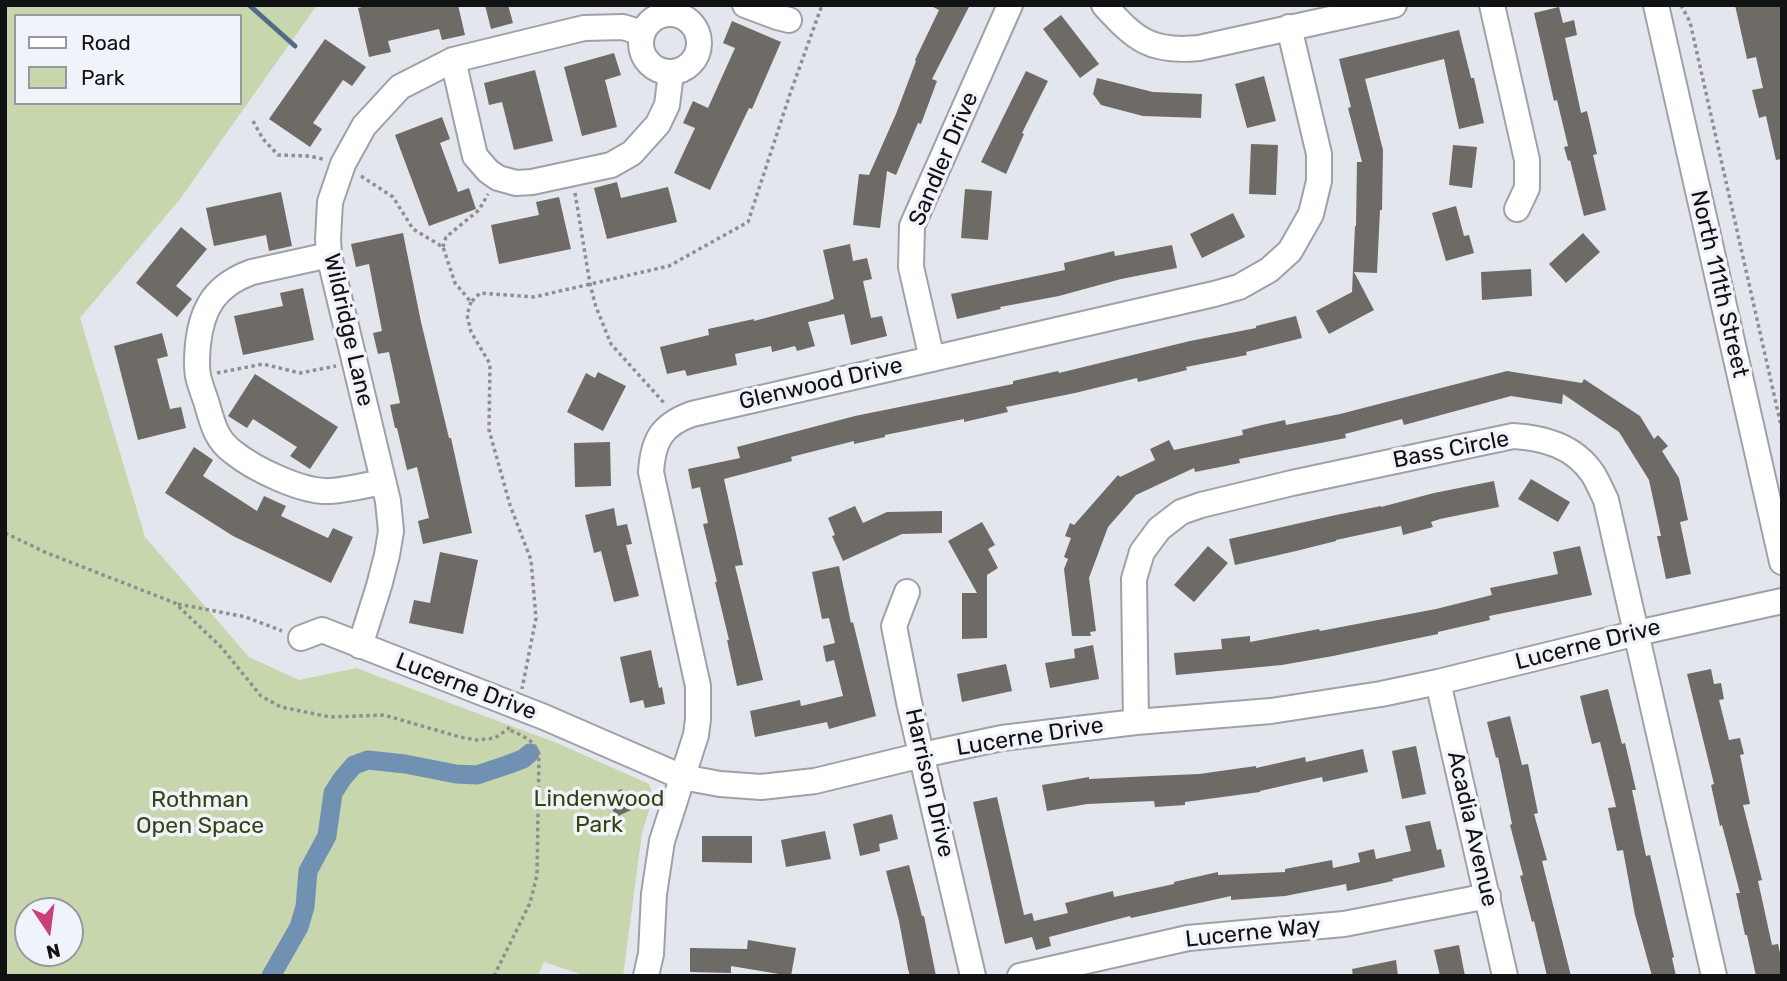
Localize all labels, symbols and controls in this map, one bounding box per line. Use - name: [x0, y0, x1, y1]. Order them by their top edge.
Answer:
- legend: [14, 14, 242, 105]
- text: Road: [81, 30, 131, 55]
- text: Park: [81, 65, 125, 90]
- street label: Sandler Drive: [903, 88, 985, 230]
- street label: North 111th Street: [1684, 188, 1754, 380]
- street label: Wildridge Lane: [317, 251, 379, 409]
- street label: Glenwood Drive: [736, 352, 906, 416]
- street label: Bass Circle: [1391, 425, 1511, 475]
- street label: Lucerne Drive: [1513, 614, 1663, 676]
- street label: Lucerne Drive: [392, 648, 540, 726]
- street label: Harrison Drive: [898, 706, 960, 860]
- street label: Lucerne Drive: [954, 712, 1106, 762]
- street label: Acadia Avenue: [1441, 749, 1503, 909]
- park label: Lindenwood Park: [533, 785, 665, 839]
- park label: Rothman Open Space: [136, 786, 264, 840]
- north arrow: [14, 897, 84, 967]
- street label: Lucerne Way: [1184, 912, 1322, 954]
- text: N: [44, 938, 63, 964]

